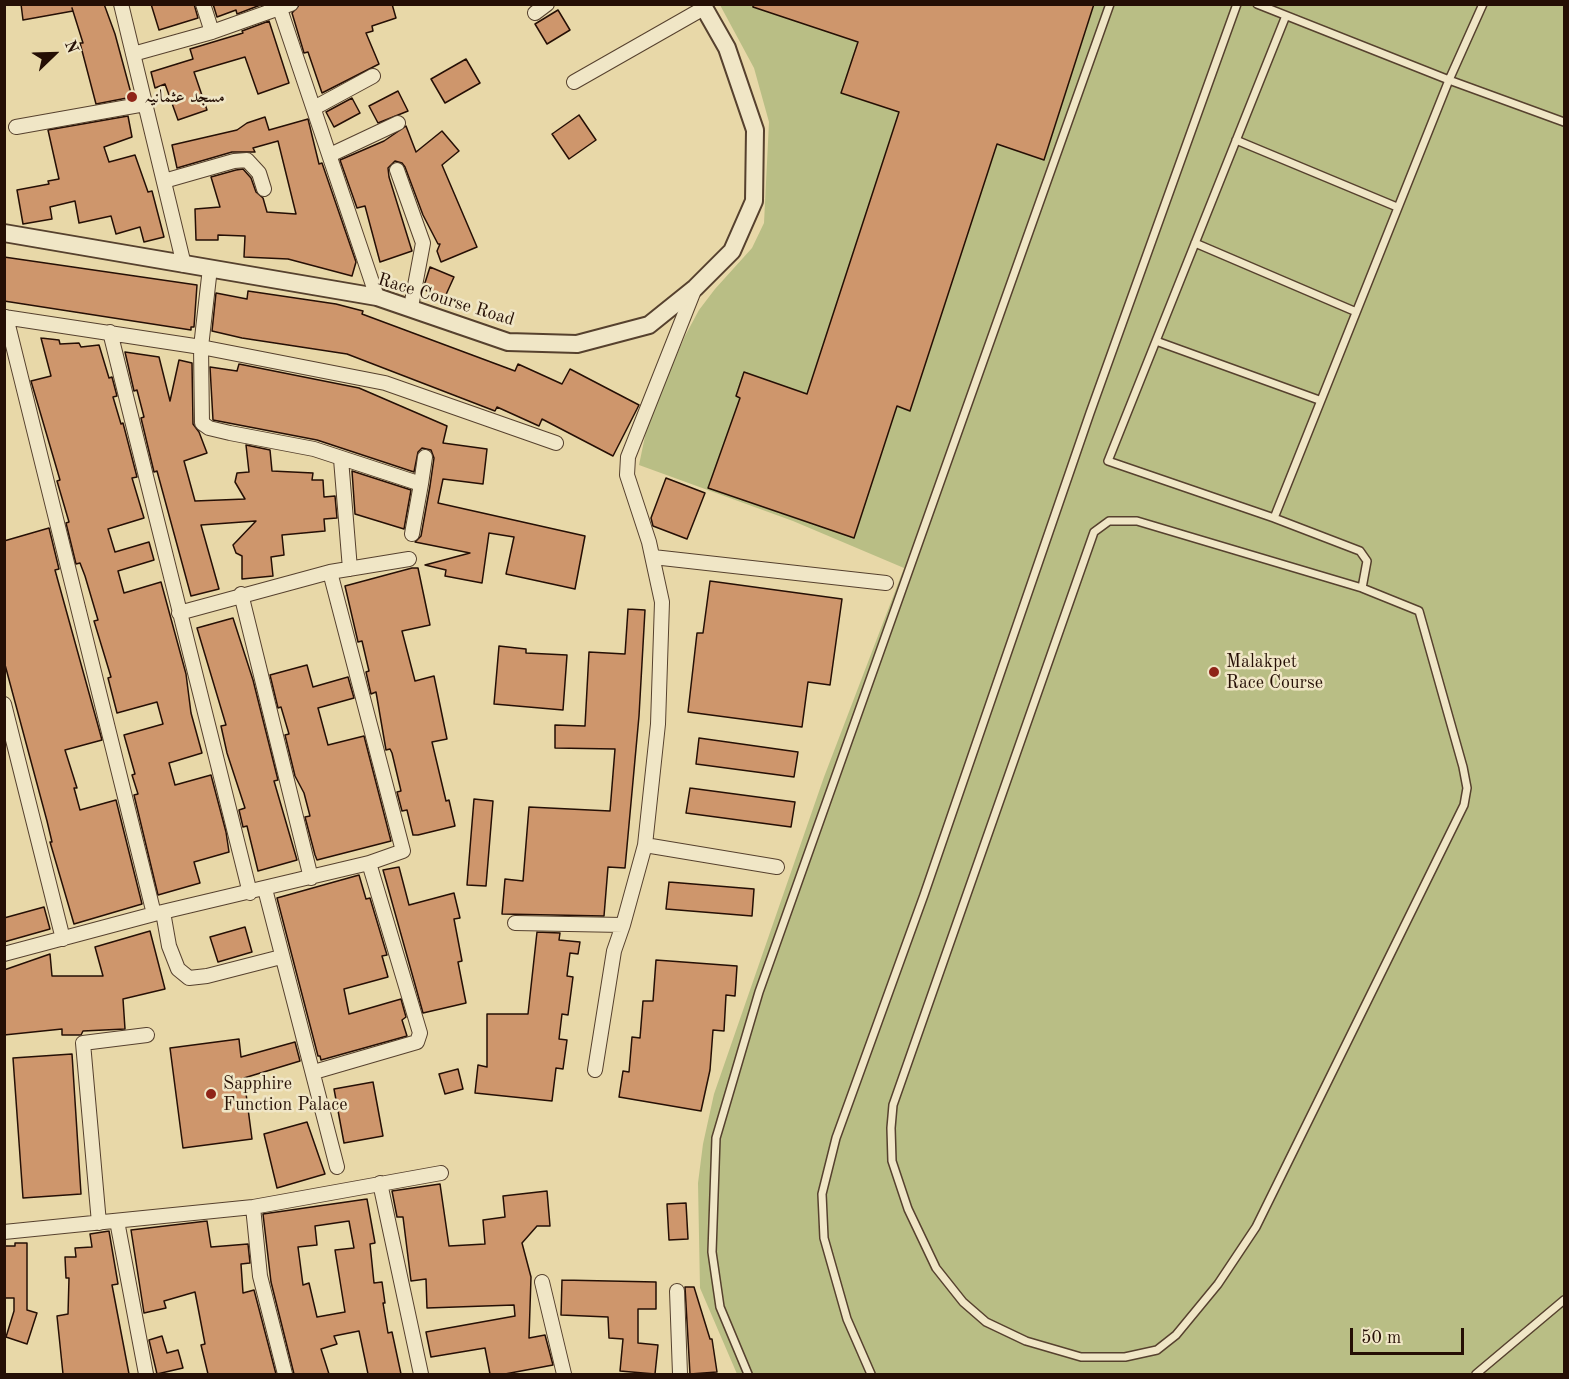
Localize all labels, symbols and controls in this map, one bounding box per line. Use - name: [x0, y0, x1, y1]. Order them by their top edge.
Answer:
- north arrow: [24, 24, 84, 84]
- text: N: [61, 38, 80, 56]
- place label: مسجد عثمانیہ: [144, 86, 225, 108]
- marker: مسجد عثمانیہ: [125, 90, 139, 104]
- street label: Race Course Road: [375, 269, 517, 331]
- place label: Malakpet Race Course: [1226, 651, 1323, 694]
- marker: Malakpet Race Course: [1207, 665, 1221, 679]
- place label: Sapphire Function Palace: [223, 1073, 347, 1116]
- marker: Sapphire Function Palace: [204, 1087, 218, 1101]
- scale bar: [1353, 1316, 1467, 1354]
- text: 50 m: [1361, 1329, 1401, 1347]

